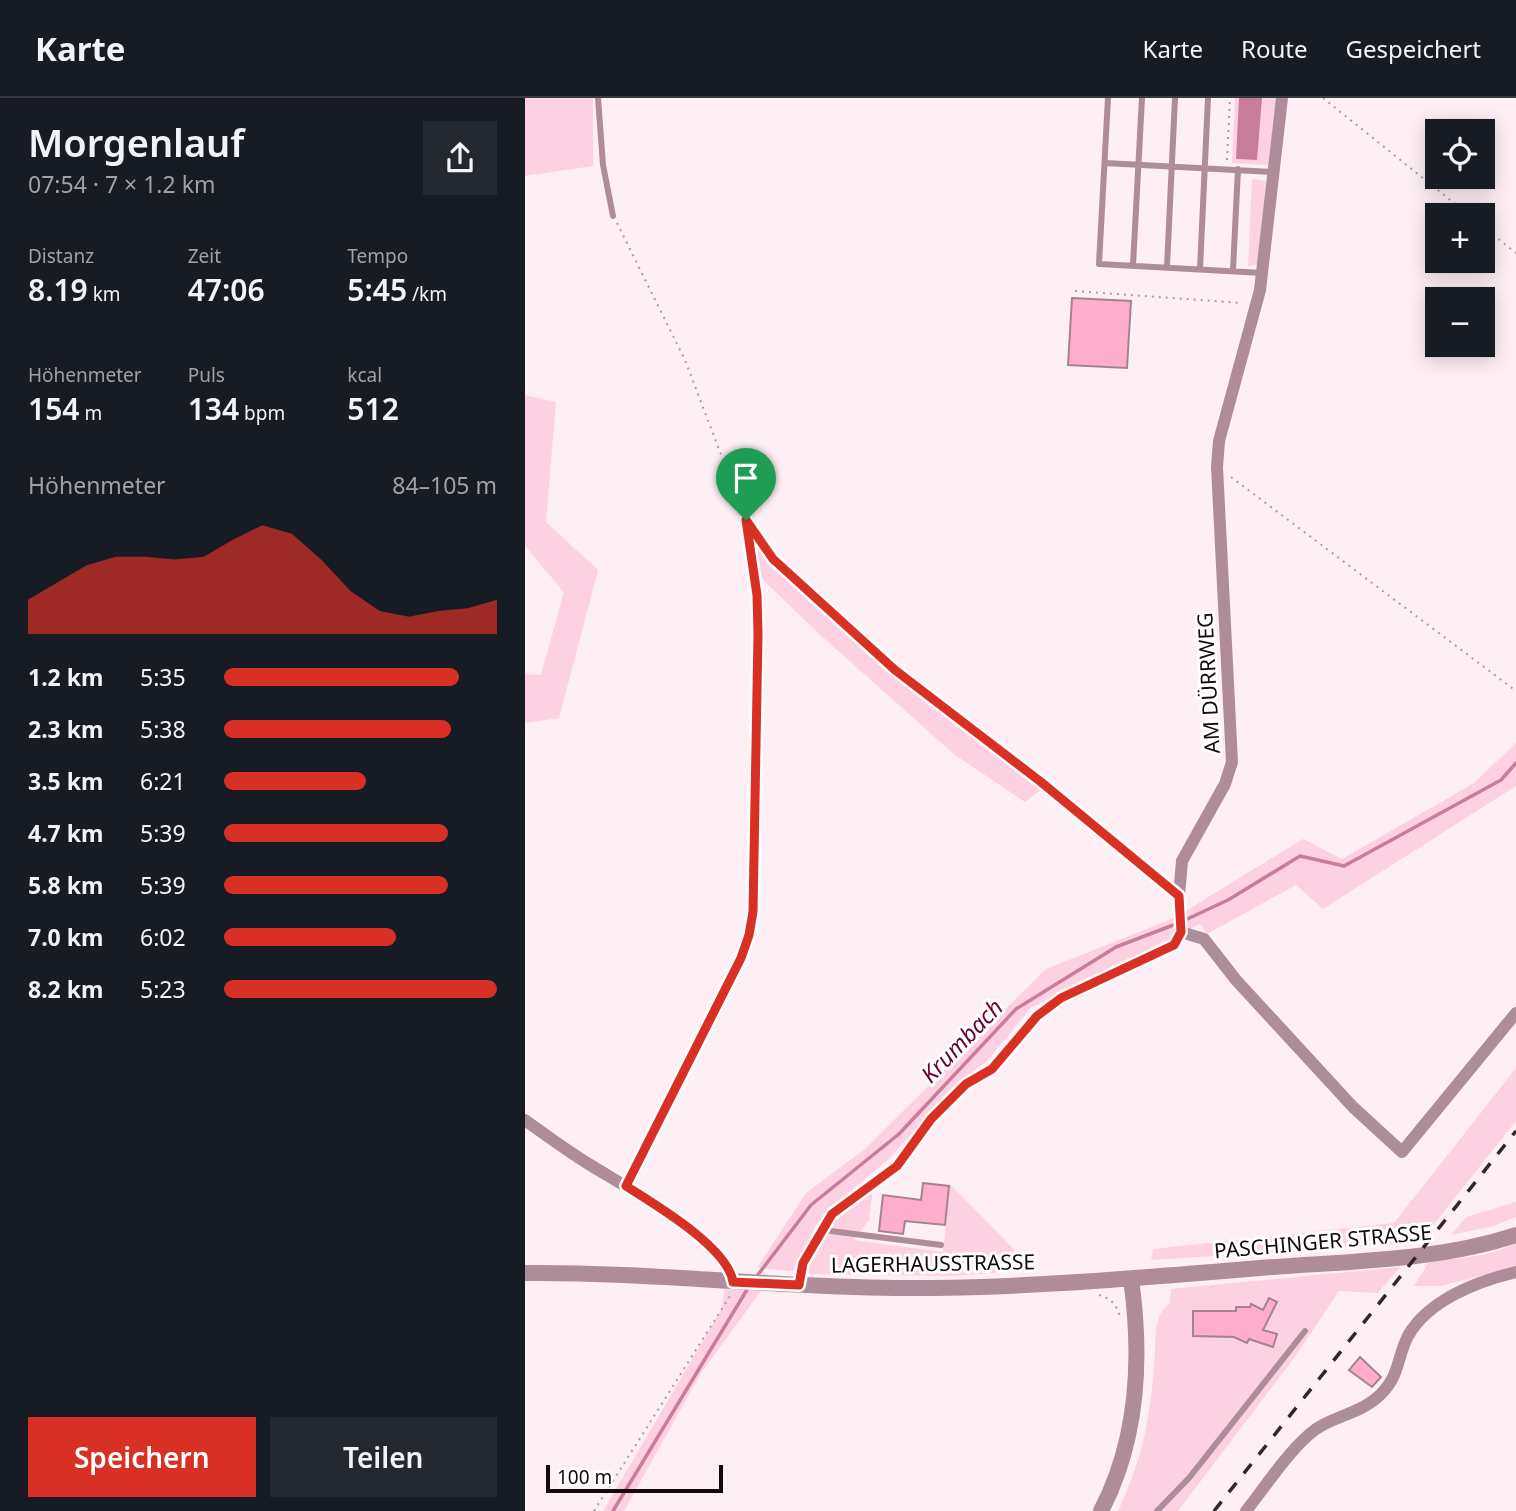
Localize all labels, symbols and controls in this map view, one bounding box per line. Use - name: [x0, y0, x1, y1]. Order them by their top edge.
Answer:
- text: Karte: [35, 26, 125, 71]
- text: Karte: [1143, 32, 1203, 65]
- text: Route: [1241, 32, 1308, 65]
- text: Gespeichert: [1346, 32, 1481, 65]
- text: Morgenlauf: [28, 116, 244, 168]
- map controls: [1425, 119, 1495, 357]
- button: locate: [1425, 119, 1495, 189]
- button: share: [423, 121, 497, 195]
- text: 07:54 · 7 × 1.2 km: [28, 168, 215, 200]
- button: +: [1425, 203, 1495, 273]
- text: Distanz: [28, 243, 94, 269]
- text: Zeit: [188, 243, 221, 269]
- text: Tempo: [347, 243, 408, 269]
- text: 8.19: [28, 269, 88, 310]
- text: 47:06: [188, 269, 265, 310]
- text: 5:45: [347, 269, 407, 310]
- text: km: [88, 281, 121, 307]
- text: /km: [407, 281, 447, 307]
- button: −: [1425, 287, 1495, 357]
- text: Höhenmeter: [28, 362, 142, 388]
- text: Puls: [188, 362, 225, 388]
- text: kcal: [347, 362, 382, 388]
- text: 154: [28, 388, 79, 429]
- text: 134: [188, 388, 239, 429]
- text: 512: [347, 388, 399, 429]
- text: m: [79, 400, 102, 426]
- text: bpm: [239, 400, 285, 426]
- pin: [716, 448, 776, 520]
- icon: arrive: [727, 459, 765, 497]
- text: Höhenmeter: [28, 469, 166, 501]
- text: 84–105 m: [392, 469, 497, 501]
- street label: AM DÜRRWEG: [1190, 612, 1226, 754]
- text: 1.2 km: [28, 661, 103, 693]
- text: 5:35: [140, 661, 186, 693]
- text: 2.3 km: [28, 713, 103, 745]
- text: 5:38: [140, 713, 186, 745]
- text: 3.5 km: [28, 765, 103, 797]
- text: 6:21: [140, 765, 186, 797]
- text: 4.7 km: [28, 817, 103, 849]
- text: 5:39: [140, 817, 186, 849]
- text: 5.8 km: [28, 869, 103, 901]
- text: 5:39: [140, 869, 186, 901]
- text: 7.0 km: [28, 921, 103, 953]
- text: 6:02: [140, 921, 186, 953]
- text: 8.2 km: [28, 973, 103, 1005]
- text: 5:23: [140, 973, 186, 1005]
- water label: Krumbach: [913, 991, 1009, 1089]
- street label: PASCHINGER STRASSE: [1213, 1218, 1433, 1264]
- street label: LAGERHAUSSTRASSE: [831, 1247, 1035, 1279]
- button: Speichern: [28, 1417, 256, 1497]
- button: Teilen: [270, 1417, 497, 1497]
- scale bar: [546, 1462, 723, 1494]
- text: 100 m: [557, 1464, 612, 1490]

